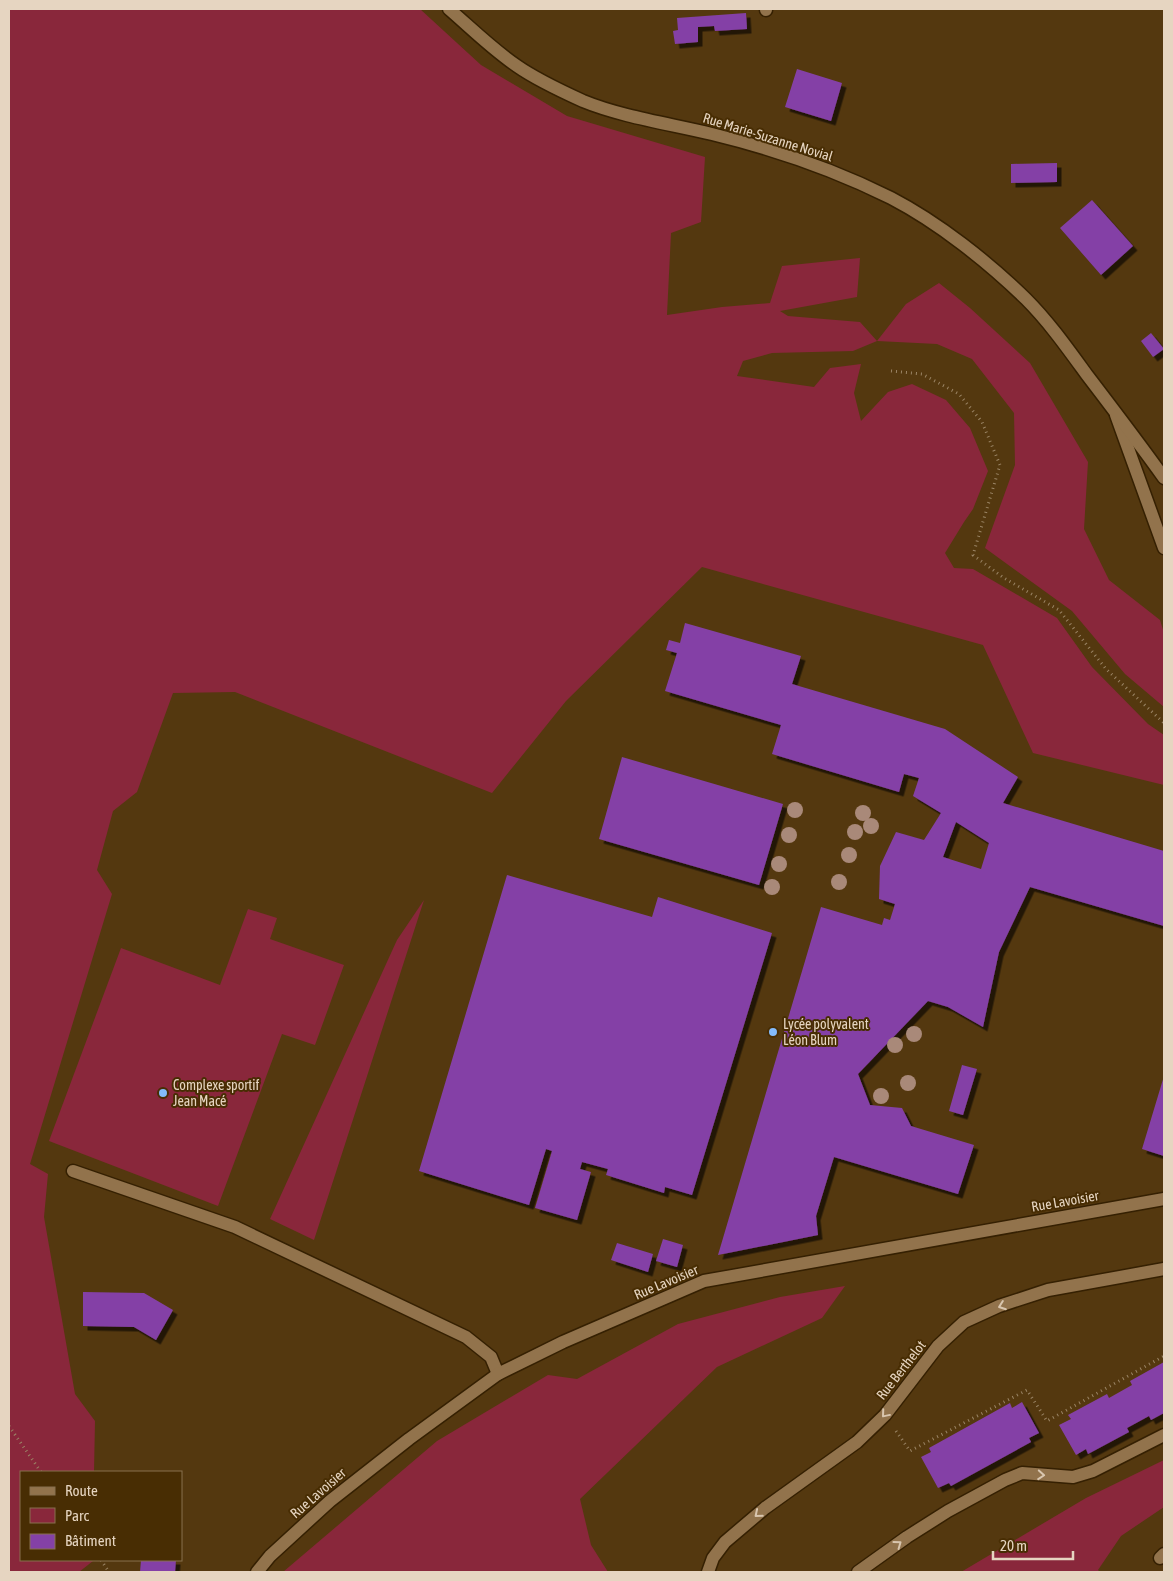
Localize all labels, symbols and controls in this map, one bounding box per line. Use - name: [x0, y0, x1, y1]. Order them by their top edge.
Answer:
- street label: Rue Marie-Suzanne Novial: [701, 110, 835, 164]
- place label: Lycée polyvalent Léon Blum: [783, 1016, 869, 1048]
- marker: Lycée polyvalent Léon Blum: [767, 1026, 779, 1038]
- place label: Complexe sportif Jean Macé: [173, 1077, 260, 1109]
- marker: Complexe sportif Jean Macé: [157, 1087, 169, 1099]
- street label: Rue Lavoisier: [1030, 1187, 1101, 1215]
- street label: Rue Lavoisier: [632, 1261, 701, 1303]
- one-way arrow: [998, 1300, 1007, 1310]
- street label: Rue Berthelot: [873, 1337, 929, 1403]
- one-way arrow: [882, 1408, 891, 1417]
- street label: Rue Lavoisier: [287, 1464, 350, 1521]
- one-way arrow: [1038, 1469, 1046, 1480]
- legend: [20, 1471, 182, 1561]
- text: Route: [65, 1482, 98, 1499]
- text: Parc: [65, 1507, 89, 1524]
- one-way arrow: [755, 1508, 764, 1516]
- scale bar: [993, 1528, 1073, 1560]
- text: Bâtiment: [65, 1532, 116, 1549]
- text: 20 m: [1000, 1537, 1027, 1554]
- one-way arrow: [892, 1541, 902, 1550]

